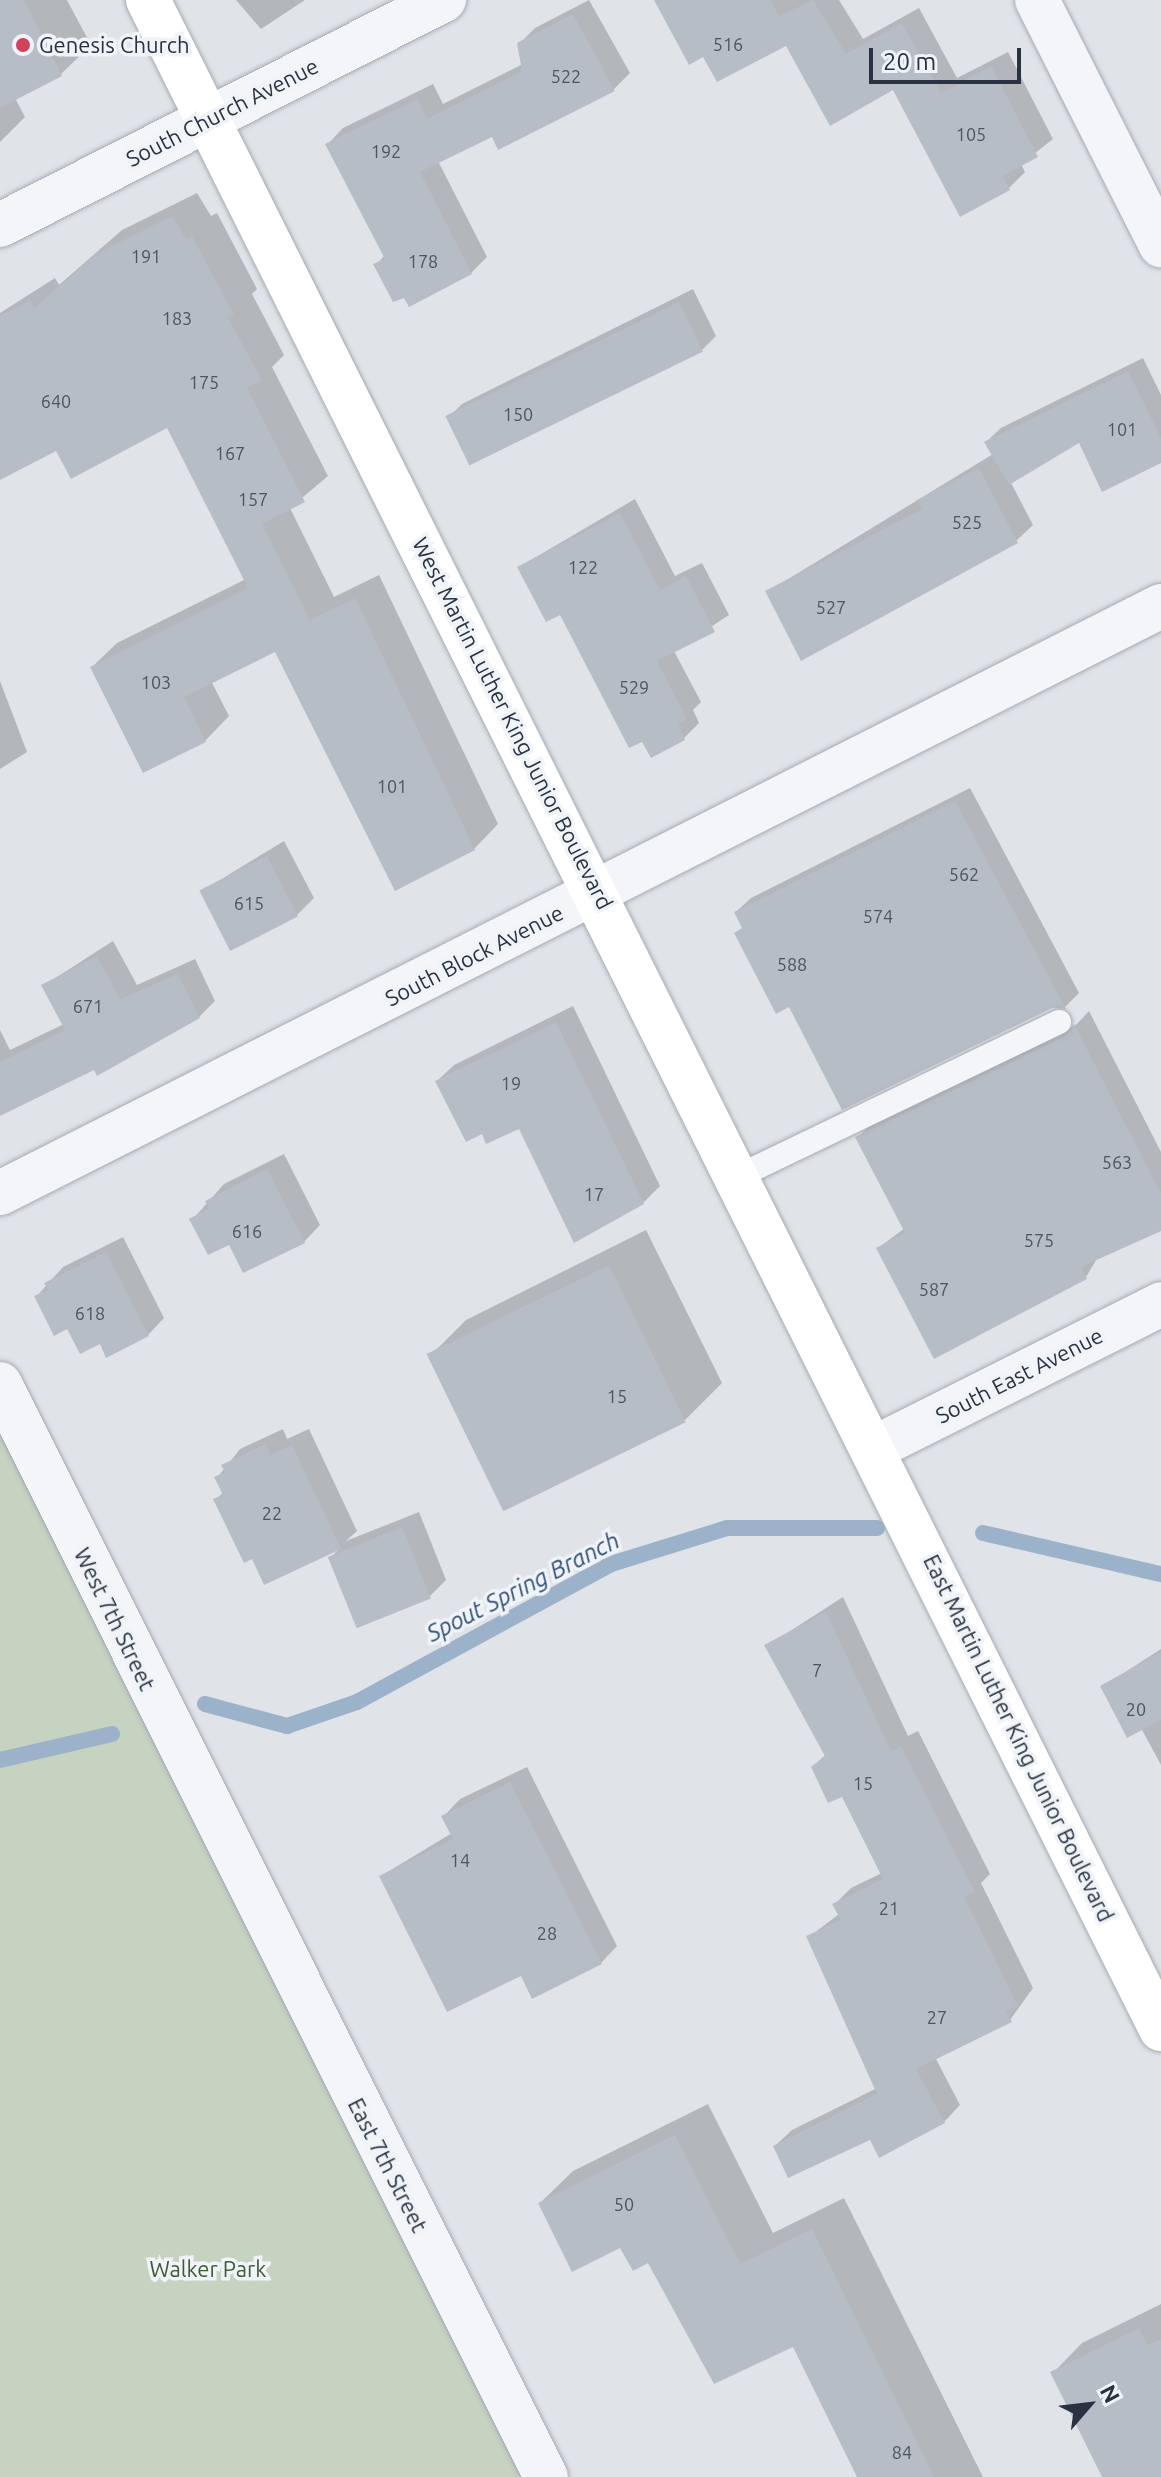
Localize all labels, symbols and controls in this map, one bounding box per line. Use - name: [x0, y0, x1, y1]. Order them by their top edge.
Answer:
- place label: Genesis Church: [39, 32, 190, 58]
- scale bar: [873, 32, 1025, 82]
- house number: 516: [713, 33, 743, 55]
- marker: Genesis Church: [14, 36, 32, 54]
- text: 20 m: [883, 48, 936, 75]
- street label: South Church Avenue: [122, 52, 322, 172]
- house number: 522: [551, 65, 581, 87]
- house number: 105: [956, 123, 986, 145]
- house number: 192: [371, 140, 401, 162]
- house number: 191: [131, 245, 161, 267]
- house number: 178: [408, 250, 438, 272]
- house number: 183: [162, 307, 192, 329]
- house number: 175: [189, 371, 219, 393]
- house number: 640: [41, 390, 71, 412]
- house number: 150: [503, 403, 533, 425]
- house number: 101: [1107, 418, 1137, 440]
- house number: 167: [215, 442, 245, 464]
- house number: 157: [238, 488, 268, 510]
- house number: 525: [952, 511, 982, 533]
- street label: West Martin Luther King Junior Boulevard: [407, 533, 619, 913]
- house number: 122: [568, 556, 598, 578]
- house number: 527: [816, 596, 846, 618]
- house number: 103: [141, 671, 171, 693]
- house number: 529: [619, 676, 649, 698]
- house number: 101: [377, 775, 407, 797]
- house number: 562: [949, 863, 979, 885]
- house number: 615: [234, 892, 264, 914]
- street label: South Block Avenue: [381, 899, 567, 1011]
- house number: 574: [863, 905, 893, 927]
- house number: 588: [777, 953, 807, 975]
- house number: 671: [73, 995, 103, 1017]
- house number: 19: [501, 1072, 521, 1094]
- house number: 563: [1102, 1151, 1132, 1173]
- house number: 17: [584, 1183, 604, 1205]
- house number: 616: [232, 1220, 262, 1242]
- house number: 575: [1024, 1229, 1054, 1251]
- house number: 587: [919, 1278, 949, 1300]
- house number: 618: [75, 1302, 105, 1324]
- street label: South East Avenue: [931, 1321, 1107, 1429]
- house number: 15: [607, 1385, 627, 1407]
- house number: 22: [262, 1502, 282, 1524]
- water label: Spout Spring Branch: [422, 1526, 624, 1648]
- street label: West 7th Street: [69, 1543, 161, 1695]
- street label: East Martin Luther King Junior Boulevard: [918, 1550, 1120, 1926]
- house number: 7: [812, 1659, 822, 1681]
- house number: 20: [1126, 1698, 1146, 1720]
- house number: 15: [853, 1772, 873, 1794]
- house number: 14: [450, 1849, 470, 1871]
- house number: 21: [879, 1897, 899, 1919]
- house number: 28: [537, 1922, 557, 1944]
- house number: 27: [927, 2006, 947, 2028]
- street label: East 7th Street: [343, 2094, 433, 2236]
- house number: 50: [614, 2193, 634, 2215]
- park label: Walker Park: [150, 2256, 266, 2282]
- north arrow: [1049, 2365, 1129, 2445]
- text: N: [1096, 2380, 1126, 2407]
- house number: 84: [892, 2441, 912, 2463]

